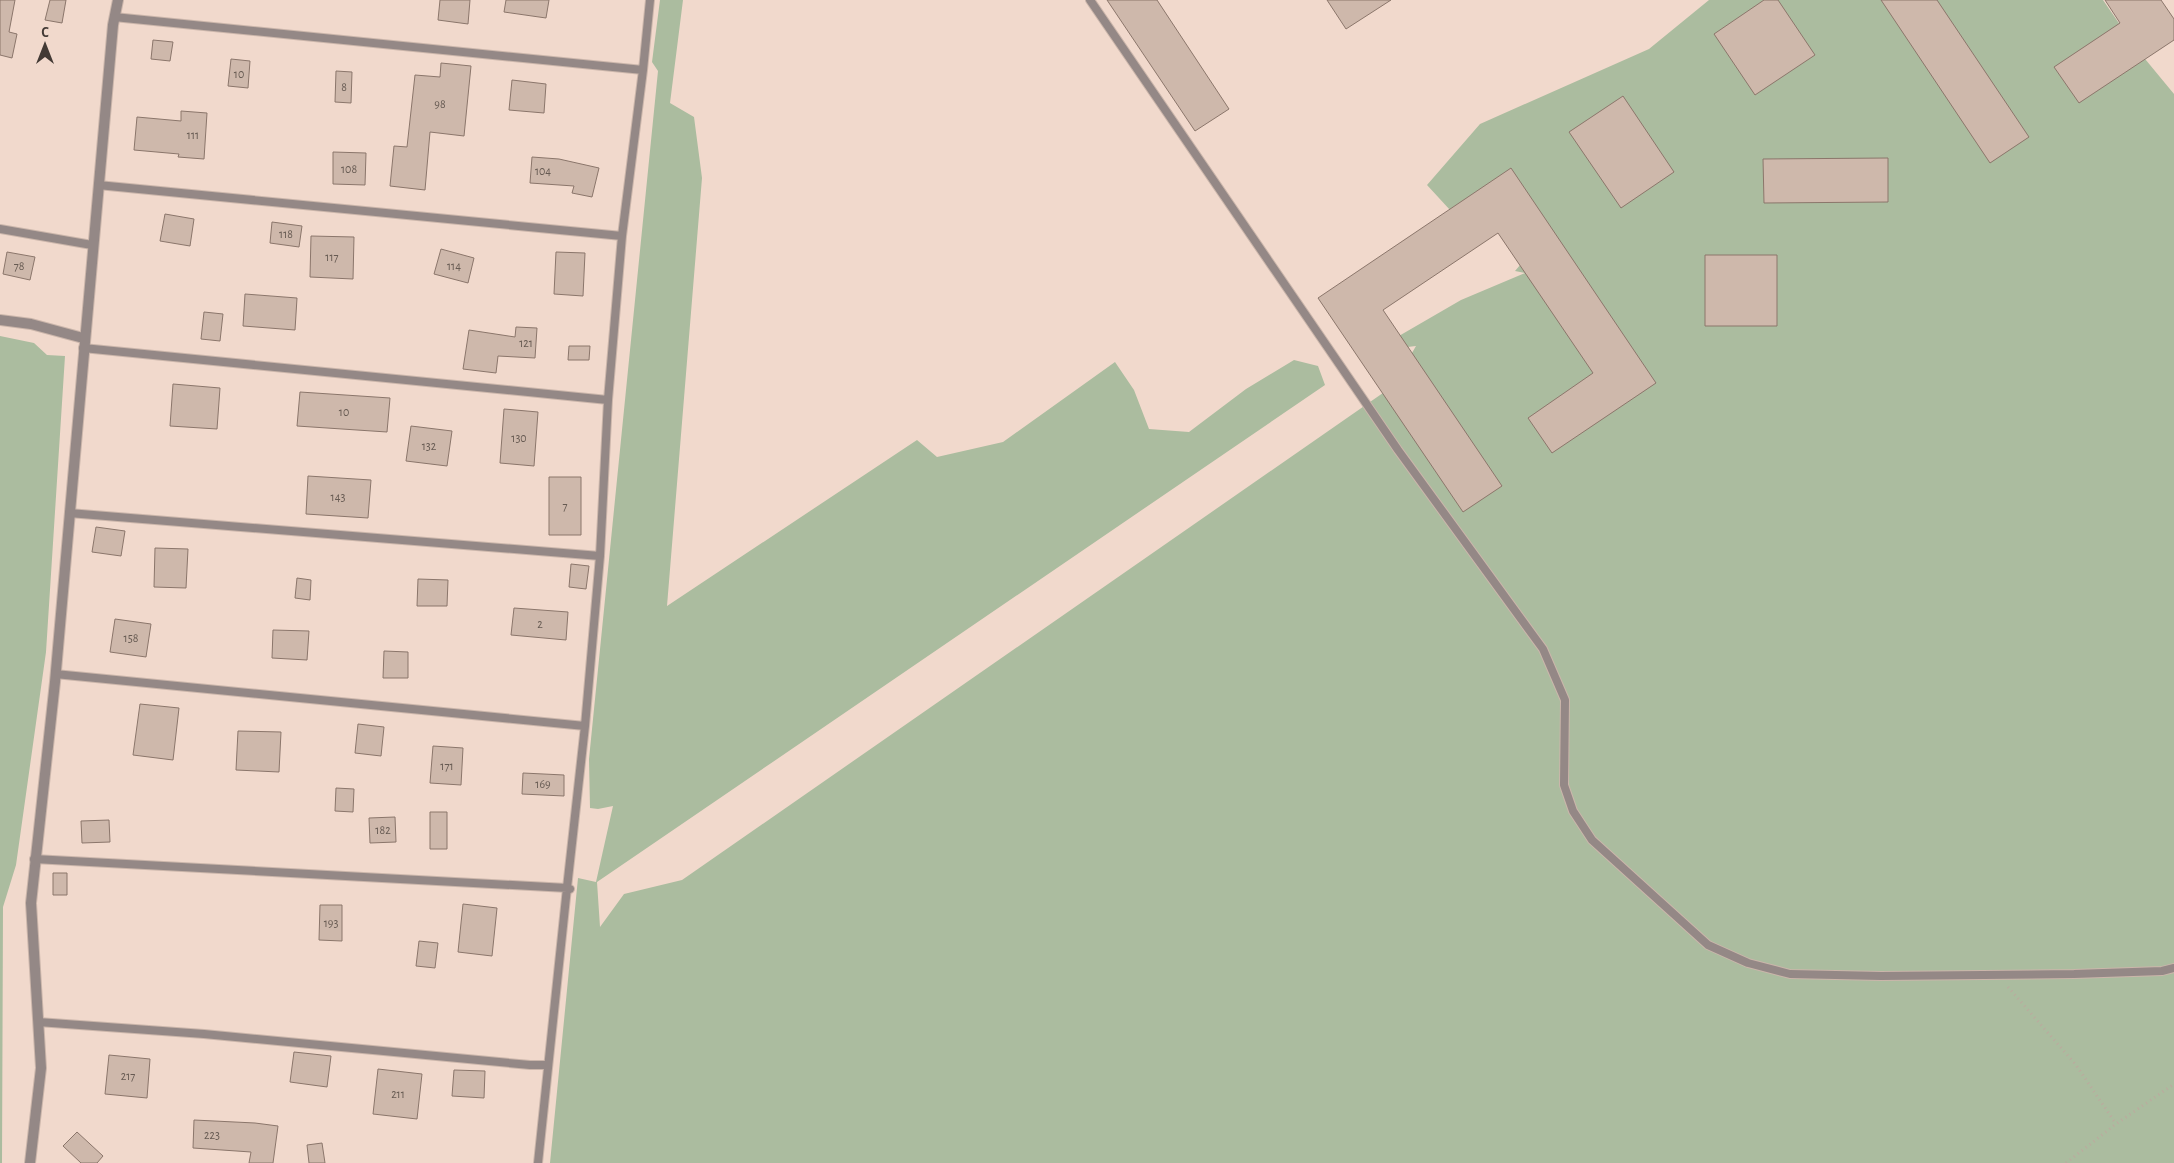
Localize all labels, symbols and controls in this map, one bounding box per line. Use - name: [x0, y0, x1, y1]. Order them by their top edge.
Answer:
- north arrow: [20, 20, 70, 70]
- text: С: [41, 26, 49, 40]
- house number: 10: [234, 68, 244, 80]
- house number: 8: [341, 81, 347, 93]
- house number: 98: [434, 98, 446, 110]
- house number: 111: [187, 129, 199, 141]
- house number: 108: [341, 163, 357, 175]
- house number: 104: [535, 165, 551, 177]
- house number: 118: [279, 228, 293, 240]
- house number: 117: [325, 251, 339, 263]
- house number: 78: [14, 260, 25, 272]
- house number: 114: [447, 260, 461, 272]
- house number: 121: [519, 337, 533, 349]
- house number: 10: [339, 406, 349, 418]
- house number: 130: [511, 432, 527, 444]
- house number: 132: [422, 440, 437, 452]
- house number: 143: [331, 491, 345, 503]
- house number: 7: [562, 500, 568, 512]
- house number: 2: [537, 618, 543, 630]
- house number: 158: [124, 632, 139, 644]
- house number: 171: [440, 760, 454, 772]
- house number: 169: [535, 778, 551, 790]
- house number: 182: [375, 824, 391, 836]
- house number: 193: [324, 917, 338, 929]
- house number: 217: [121, 1070, 135, 1082]
- house number: 211: [391, 1088, 405, 1100]
- house number: 223: [204, 1129, 220, 1141]

